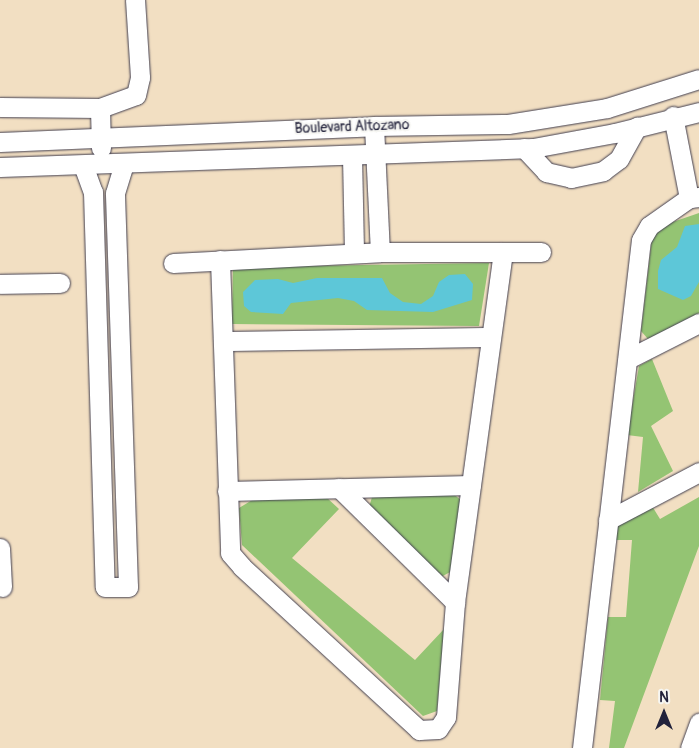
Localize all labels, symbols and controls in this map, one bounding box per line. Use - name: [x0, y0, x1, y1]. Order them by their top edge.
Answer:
- street label: Boulevard Altozano: [294, 117, 410, 137]
- north arrow: [639, 688, 689, 738]
- text: N: [659, 689, 669, 706]

